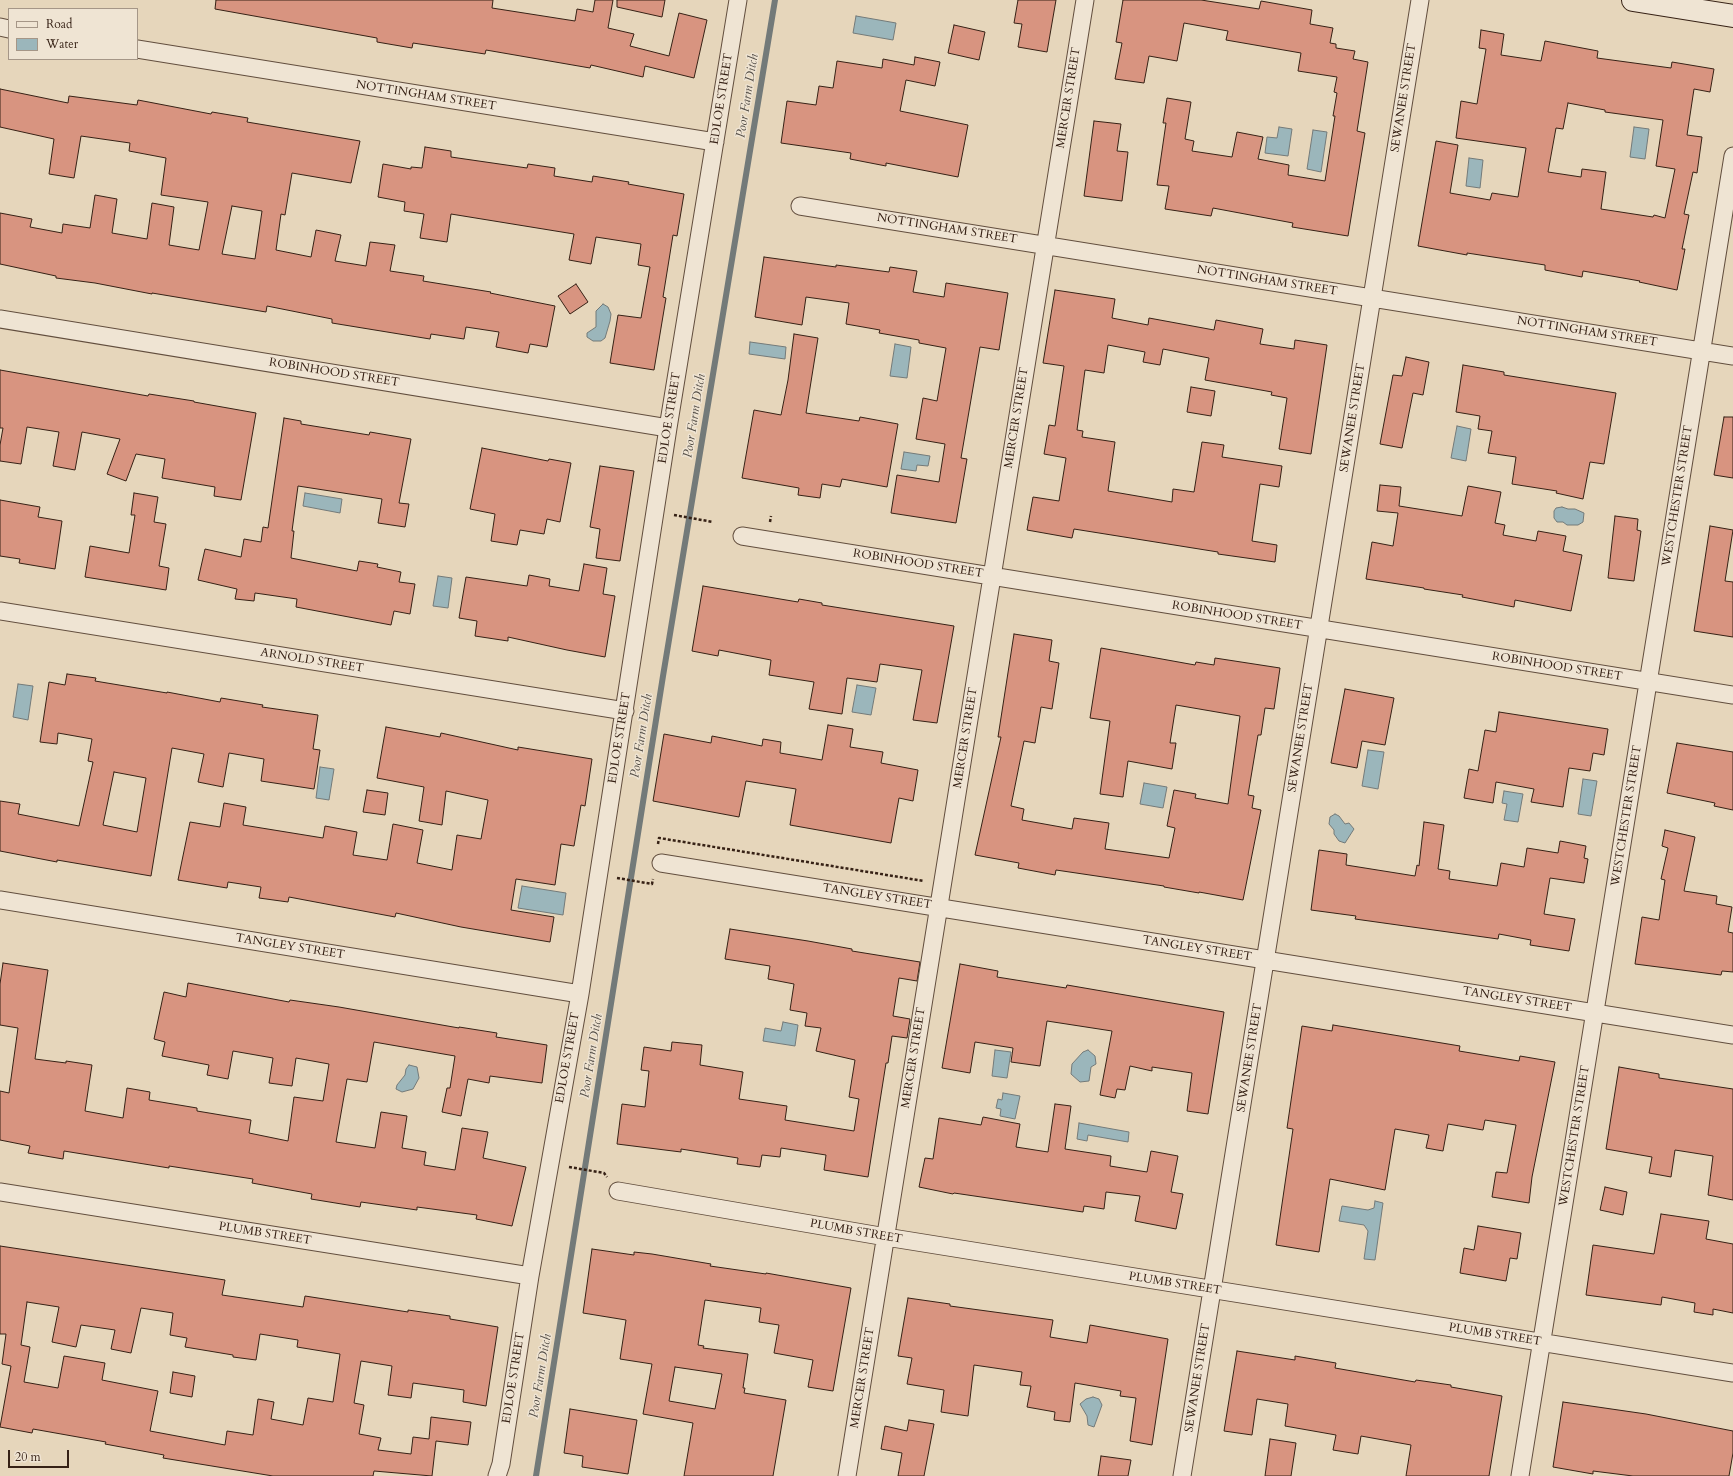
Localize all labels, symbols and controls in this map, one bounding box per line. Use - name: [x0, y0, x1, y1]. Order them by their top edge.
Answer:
- legend: [8, 8, 138, 60]
- text: Road: [46, 16, 72, 32]
- text: Water: [46, 36, 78, 52]
- street label: SEWANEE STREET: [1388, 42, 1420, 154]
- street label: MERCER STREET: [1054, 47, 1084, 149]
- street label: EDLOE STREET: [708, 52, 736, 146]
- water label: Poor Farm Ditch: [734, 53, 762, 139]
- street label: NOTTINGHAM STREET: [355, 78, 497, 114]
- street label: NOTTINGHAM STREET: [876, 211, 1018, 247]
- street label: NOTTINGHAM STREET: [1196, 263, 1338, 299]
- street label: NOTTINGHAM STREET: [1516, 314, 1658, 350]
- street label: ROBINHOOD STREET: [268, 356, 400, 390]
- street label: SEWANEE STREET: [1337, 362, 1369, 474]
- street label: MERCER STREET: [1002, 367, 1032, 469]
- street label: EDLOE STREET: [656, 371, 684, 465]
- water label: Poor Farm Ditch: [681, 373, 709, 459]
- street label: WESTCHESTER STREET: [1660, 424, 1696, 568]
- street label: ROBINHOOD STREET: [852, 547, 984, 581]
- street label: ROBINHOOD STREET: [1171, 599, 1303, 633]
- street label: ARNOLD STREET: [259, 646, 365, 676]
- street label: ROBINHOOD STREET: [1491, 650, 1623, 684]
- street label: SEWANEE STREET: [1285, 682, 1317, 794]
- street label: MERCER STREET: [951, 687, 981, 789]
- street label: EDLOE STREET: [606, 691, 634, 785]
- water label: Poor Farm Ditch: [628, 693, 656, 779]
- street label: WESTCHESTER STREET: [1609, 744, 1645, 888]
- street label: TANGLEY STREET: [821, 881, 933, 913]
- street label: TANGLEY STREET: [234, 931, 346, 963]
- street label: TANGLEY STREET: [1141, 933, 1253, 965]
- street label: TANGLEY STREET: [1461, 984, 1573, 1016]
- street label: SEWANEE STREET: [1234, 1002, 1266, 1114]
- street label: MERCER STREET: [899, 1007, 929, 1109]
- street label: EDLOE STREET: [553, 1011, 583, 1105]
- water label: Poor Farm Ditch: [578, 1013, 606, 1099]
- street label: WESTCHESTER STREET: [1557, 1064, 1593, 1208]
- street label: PLUMB STREET: [809, 1217, 903, 1247]
- street label: PLUMB STREET: [218, 1220, 312, 1248]
- street label: PLUMB STREET: [1128, 1270, 1222, 1298]
- street label: PLUMB STREET: [1448, 1321, 1542, 1349]
- street label: SEWANEE STREET: [1182, 1322, 1214, 1434]
- street label: MERCER STREET: [848, 1327, 878, 1429]
- street label: EDLOE STREET: [500, 1331, 528, 1425]
- water label: Poor Farm Ditch: [527, 1333, 555, 1419]
- scale bar: [10, 1442, 71, 1468]
- text: 20 m: [15, 1449, 41, 1465]

